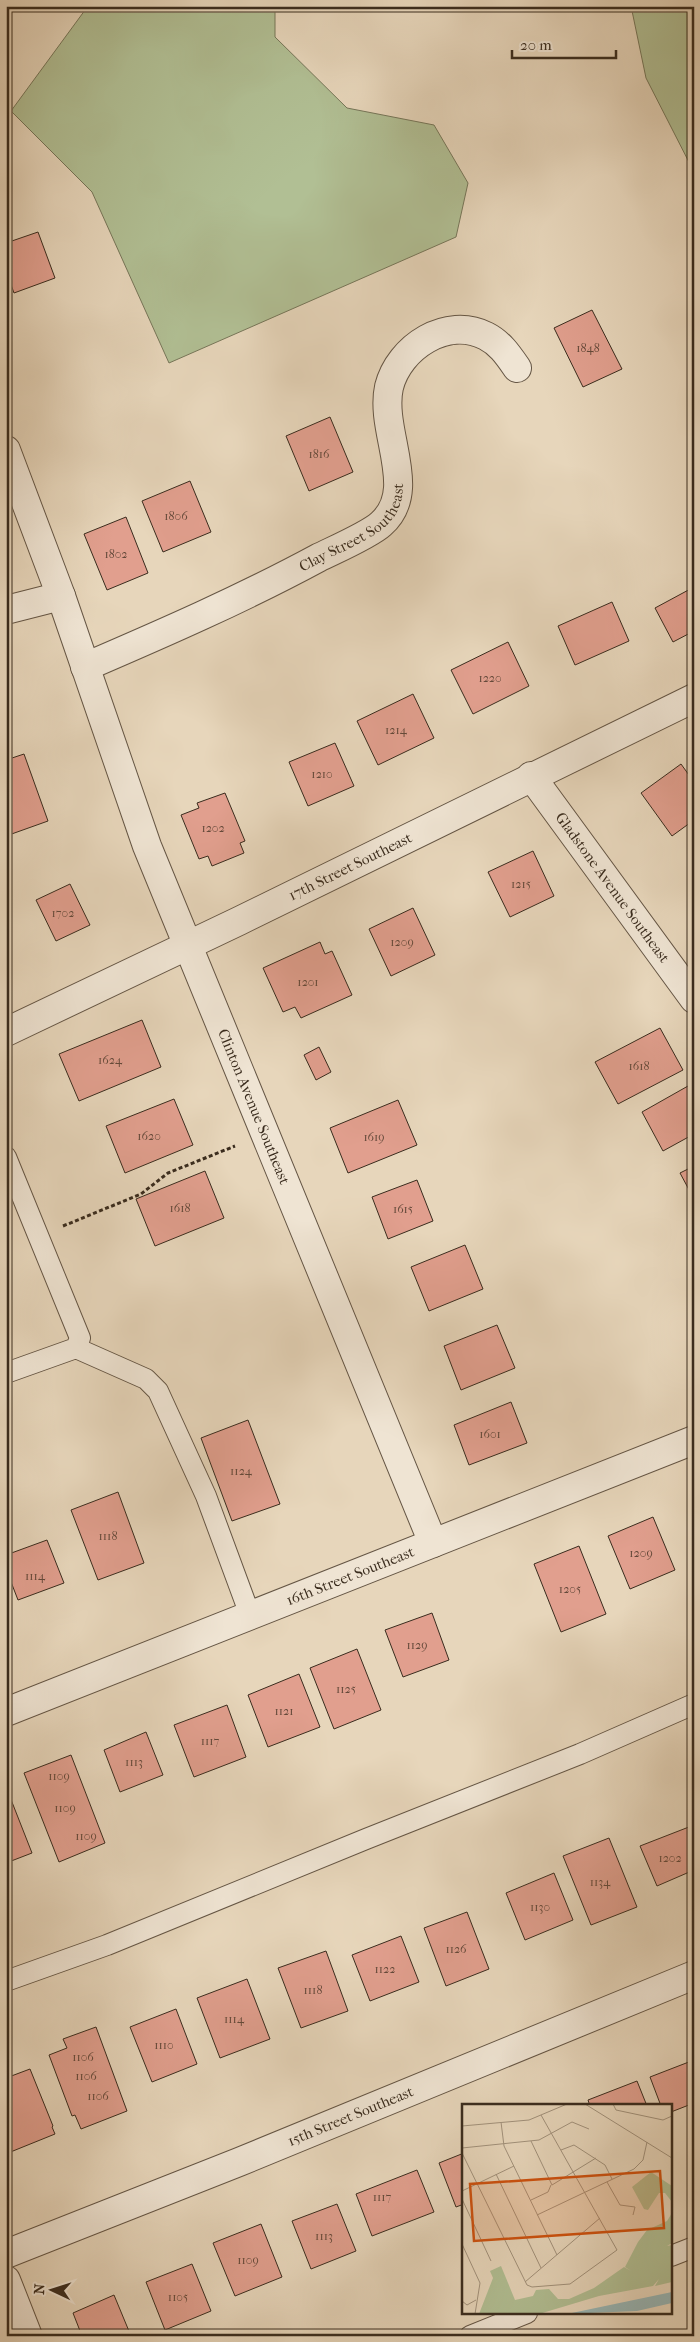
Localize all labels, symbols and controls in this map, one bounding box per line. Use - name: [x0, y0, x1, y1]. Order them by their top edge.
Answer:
- scale bar: [512, 28, 616, 60]
- text: 20 m: [520, 36, 552, 54]
- house number: 1848: [576, 341, 600, 355]
- house number: 1816: [308, 447, 330, 461]
- street label: Clay Street Southeast: [296, 482, 407, 575]
- house number: 1806: [164, 509, 188, 523]
- house number: 1802: [104, 547, 128, 561]
- house number: 1220: [478, 671, 502, 685]
- house number: 1214: [385, 723, 408, 737]
- house number: 1210: [311, 767, 333, 781]
- street label: Gladstone Avenue Southeast: [551, 809, 674, 967]
- house number: 1202: [201, 821, 225, 835]
- street label: 17th Street Southeast: [286, 828, 415, 904]
- house number: 1215: [511, 877, 531, 891]
- house number: 1702: [52, 906, 74, 920]
- house number: 1209: [390, 935, 414, 949]
- house number: 1201: [297, 975, 319, 989]
- street label: Clinton Avenue Southeast: [214, 1026, 294, 1188]
- house number: 1624: [98, 1053, 123, 1067]
- house number: 1618: [629, 1059, 649, 1073]
- house number: 1620: [137, 1129, 161, 1143]
- house number: 1619: [363, 1130, 385, 1144]
- house number: 1618: [170, 1201, 190, 1215]
- house number: 1615: [393, 1202, 413, 1216]
- house number: 1601: [479, 1427, 501, 1441]
- house number: 1124: [230, 1464, 253, 1478]
- house number: 1118: [99, 1529, 117, 1543]
- street label: 16th Street Southeast: [284, 1542, 417, 1609]
- house number: 1209: [629, 1546, 653, 1560]
- house number: 1114: [25, 1569, 46, 1583]
- house number: 1205: [559, 1582, 581, 1596]
- house number: 1129: [406, 1638, 428, 1652]
- house number: 1125: [336, 1682, 356, 1696]
- house number: 1121: [274, 1704, 294, 1718]
- house number: 1117: [201, 1734, 220, 1748]
- house number: 1113: [125, 1755, 143, 1769]
- house number: 1109: [48, 1769, 70, 1783]
- house number: 1109: [54, 1801, 76, 1815]
- house number: 1109: [75, 1829, 97, 1843]
- house number: 1202: [658, 1851, 682, 1865]
- house number: 1134: [590, 1875, 611, 1889]
- house number: 1130: [530, 1900, 550, 1914]
- house number: 1126: [445, 1942, 467, 1956]
- house number: 1122: [375, 1962, 395, 1976]
- house number: 1118: [304, 1983, 322, 1997]
- house number: 1114: [224, 2012, 245, 2026]
- house number: 1110: [154, 2038, 174, 2052]
- house number: 1106: [72, 2050, 94, 2064]
- house number: 1106: [75, 2069, 97, 2083]
- street label: 15th Street Southeast: [285, 2082, 417, 2150]
- house number: 1106: [87, 2089, 109, 2103]
- inset map: [462, 2104, 672, 2314]
- house number: 1117: [373, 2190, 392, 2204]
- house number: 1113: [315, 2229, 333, 2243]
- house number: 1109: [237, 2253, 259, 2267]
- north arrow: [28, 2264, 78, 2314]
- text: N: [31, 2283, 48, 2295]
- house number: 1105: [168, 2290, 188, 2304]

